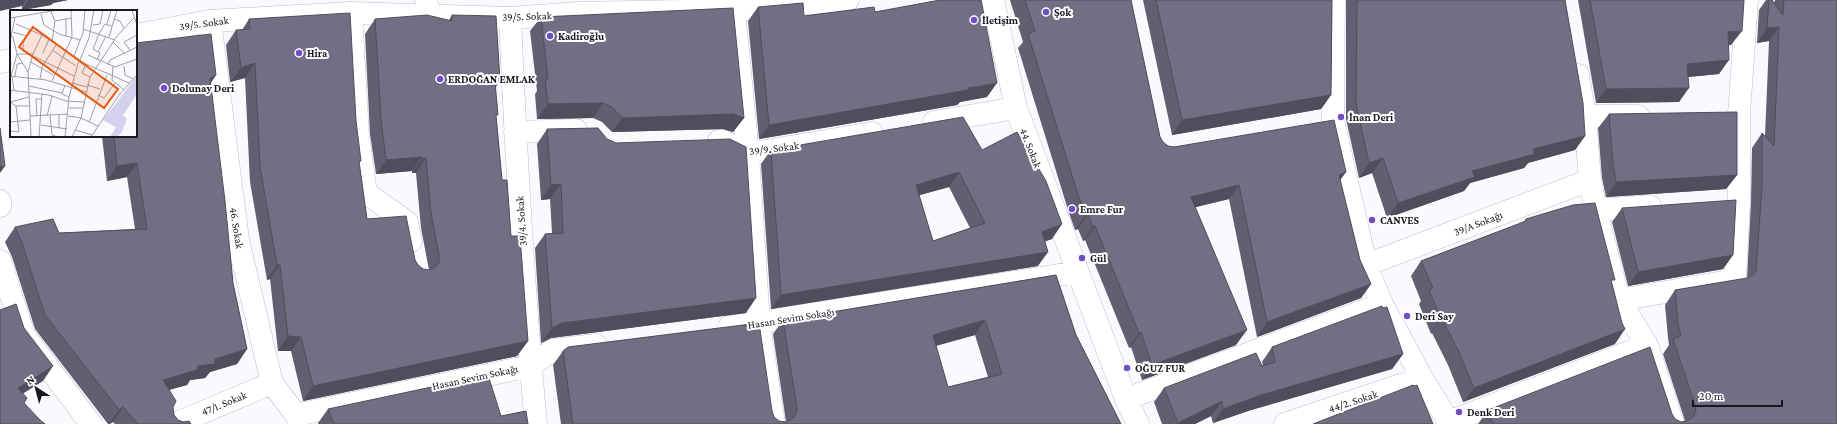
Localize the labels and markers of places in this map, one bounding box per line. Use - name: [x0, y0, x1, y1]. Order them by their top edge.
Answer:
- place label: Şok: [1054, 6, 1072, 18]
- marker: Şok: [1041, 7, 1051, 17]
- place label: İletişim: [982, 14, 1019, 26]
- marker: İletişim: [969, 15, 979, 25]
- place label: Kadiroğlu: [558, 30, 605, 42]
- marker: Kadiroğlu: [545, 31, 555, 41]
- place label: Hira: [307, 47, 328, 59]
- marker: Hira: [294, 48, 304, 58]
- place label: ERDOĞAN EMLAK: [448, 73, 536, 85]
- marker: ERDOĞAN EMLAK: [435, 74, 445, 84]
- place label: Dolunay Deri: [172, 82, 235, 94]
- marker: Dolunay Deri: [159, 83, 169, 93]
- place label: İnan Deri: [1349, 111, 1394, 123]
- marker: İnan Deri: [1336, 112, 1346, 122]
- place label: Emre Fur: [1080, 203, 1124, 215]
- marker: Emre Fur: [1067, 204, 1077, 214]
- place label: CANVES: [1380, 214, 1420, 226]
- marker: CANVES: [1367, 215, 1377, 225]
- place label: Gül: [1090, 252, 1107, 264]
- marker: Gül: [1077, 253, 1087, 263]
- place label: Deri Say: [1415, 310, 1454, 322]
- marker: Deri Say: [1402, 311, 1412, 321]
- place label: OĞUZ FUR: [1135, 362, 1186, 374]
- marker: OĞUZ FUR: [1122, 363, 1132, 373]
- place label: Denk Deri: [1467, 406, 1515, 418]
- marker: Denk Deri: [1454, 407, 1464, 417]

